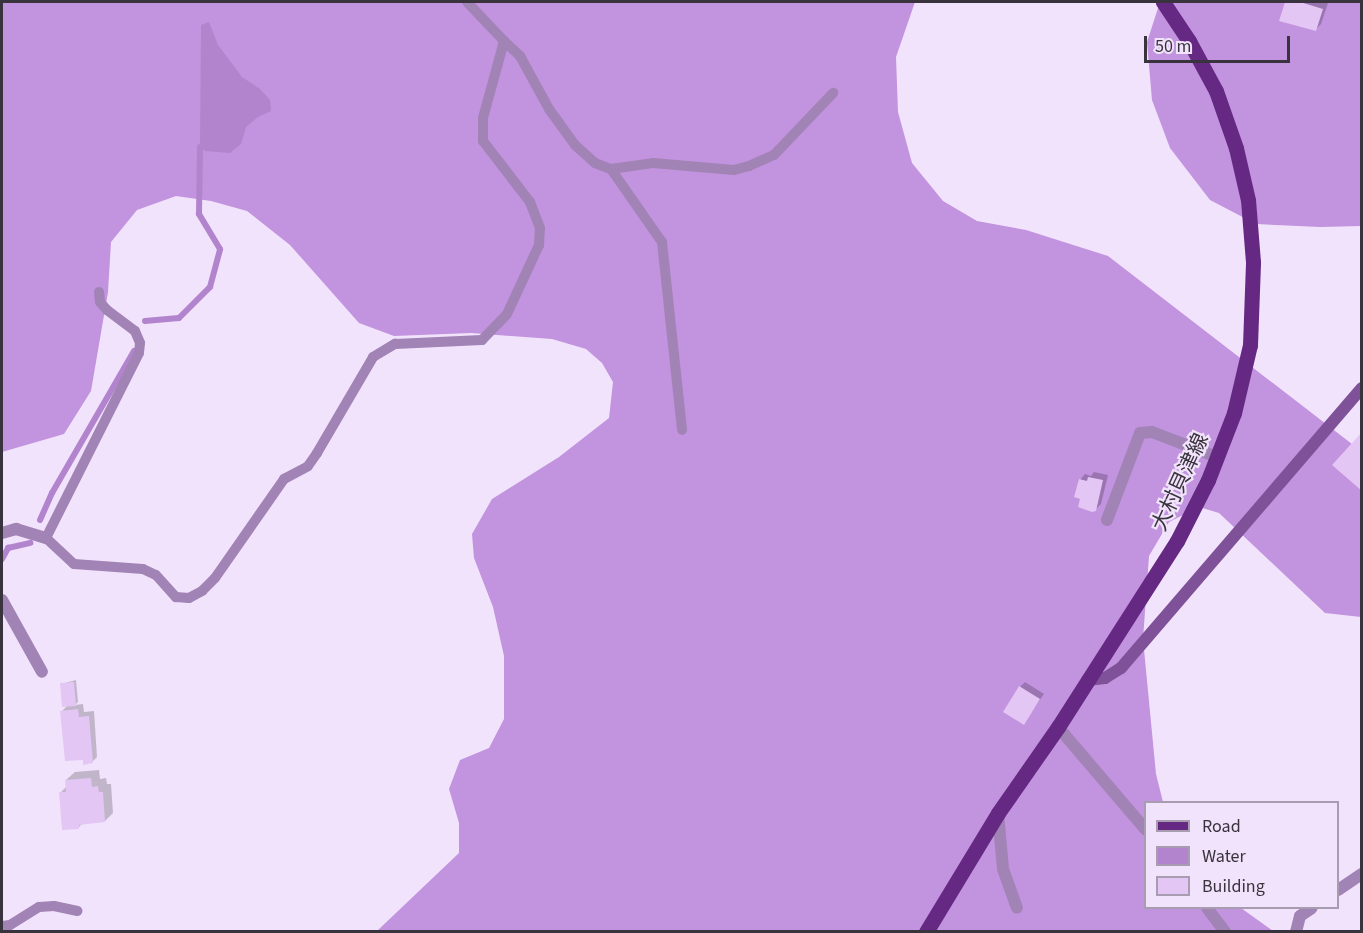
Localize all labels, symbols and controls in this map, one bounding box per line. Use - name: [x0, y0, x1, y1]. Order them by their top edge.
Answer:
- scale bar: [1147, 24, 1292, 62]
- text: 50 m: [1155, 34, 1191, 59]
- street label: 大村貝津線: [1146, 429, 1214, 535]
- legend: [1144, 801, 1339, 909]
- text: Road: [1202, 814, 1241, 839]
- text: Water: [1202, 844, 1246, 869]
- text: Building: [1202, 874, 1265, 899]

